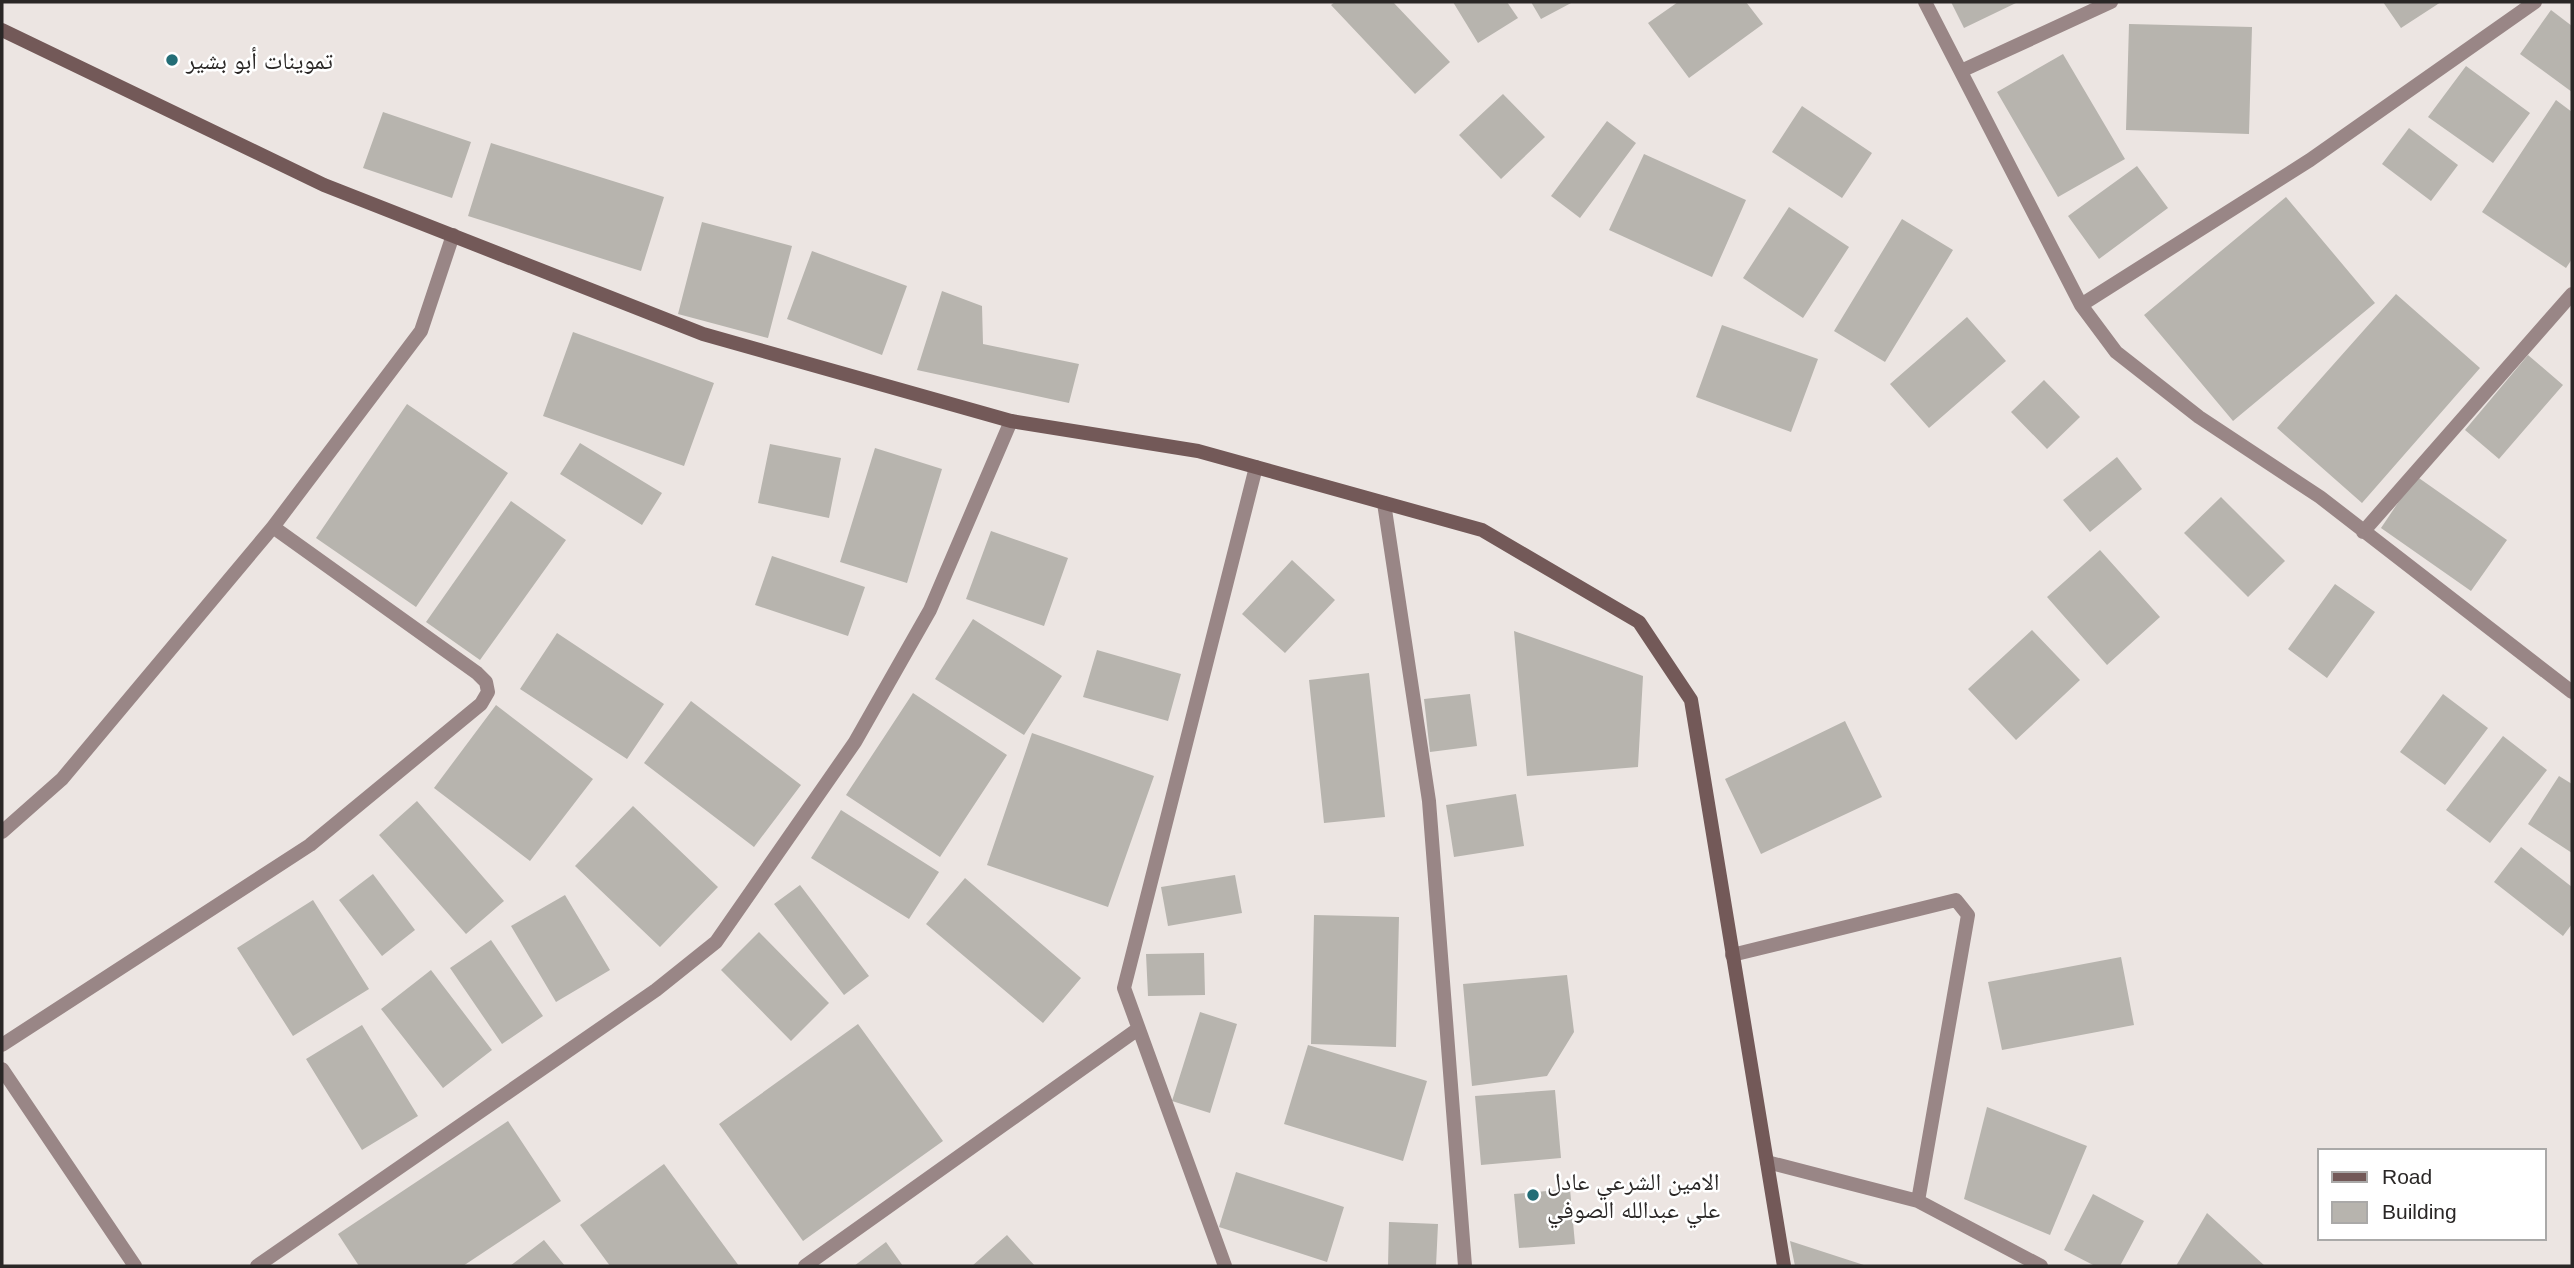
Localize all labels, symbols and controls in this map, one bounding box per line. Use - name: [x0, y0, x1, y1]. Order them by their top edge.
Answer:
- place label: تموينات أبو بشير: [185, 47, 333, 74]
- marker: تموينات أبو بشير: [164, 52, 180, 68]
- legend: [2318, 1149, 2546, 1240]
- text: Road: [2382, 1165, 2432, 1188]
- place label: الامين الشرعي عادل علي عبدالله الصوفي: [1547, 1168, 1720, 1229]
- marker: الامين الشرعي عادل علي عبدالله الصوفي: [1525, 1187, 1541, 1203]
- text: Building: [2382, 1200, 2457, 1223]

